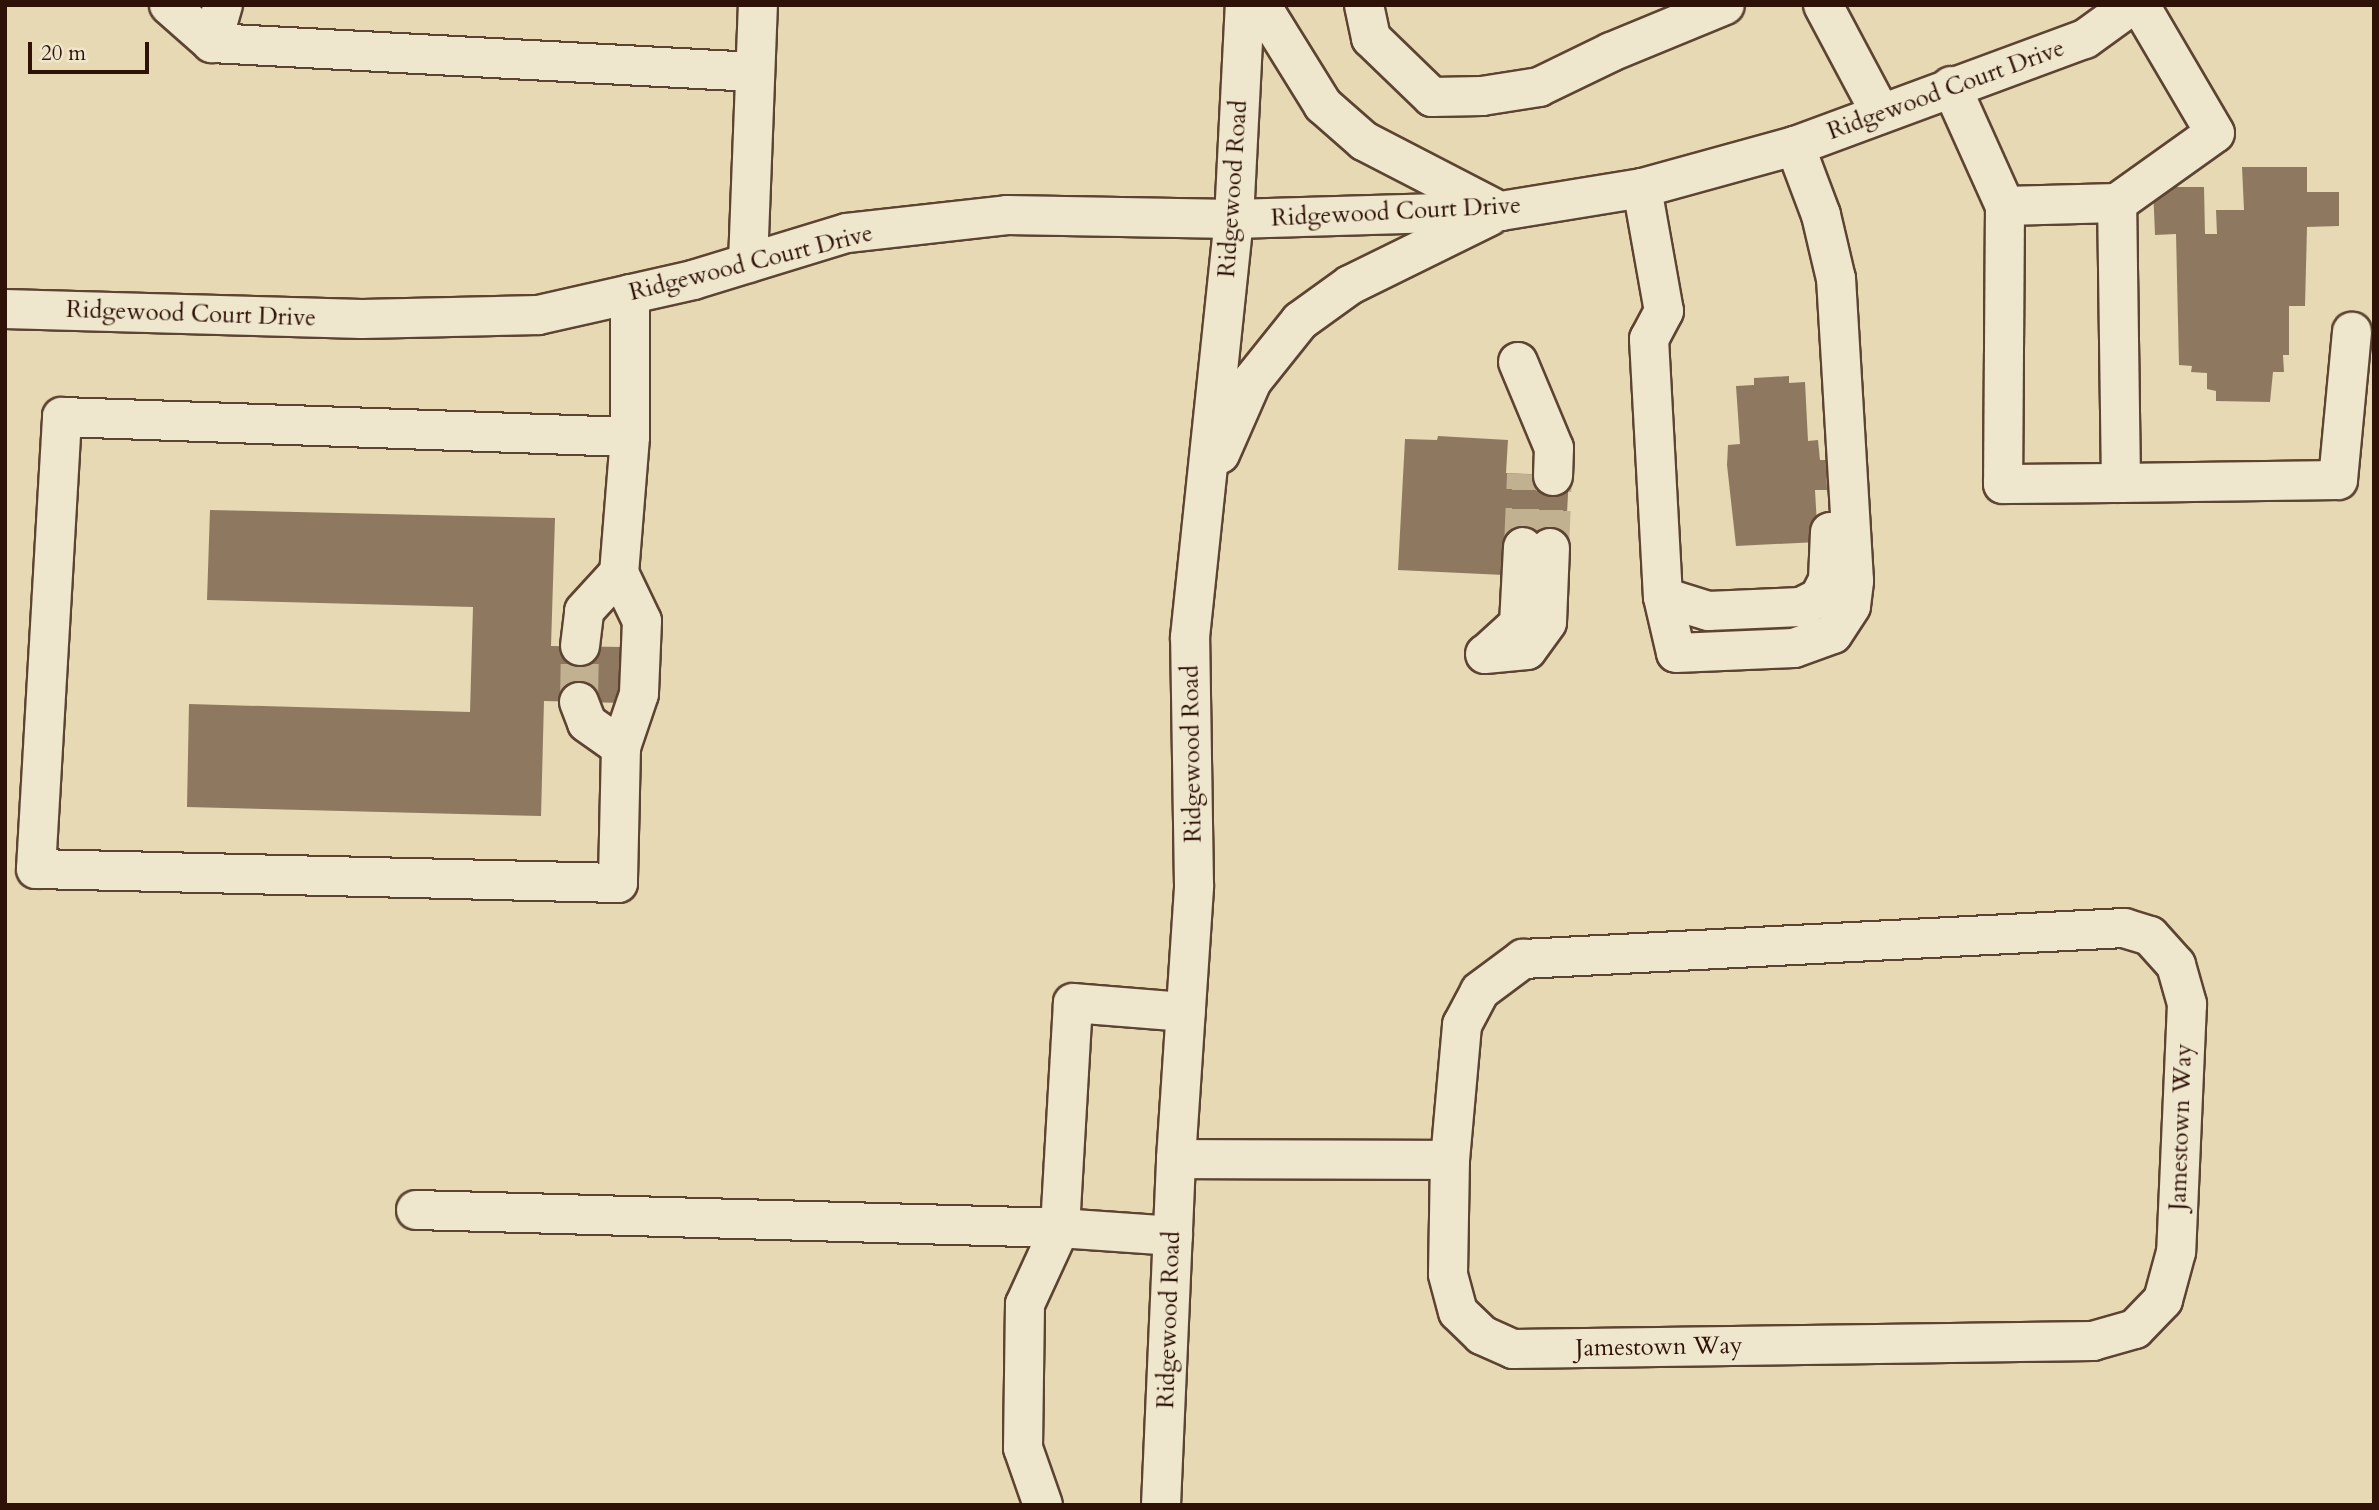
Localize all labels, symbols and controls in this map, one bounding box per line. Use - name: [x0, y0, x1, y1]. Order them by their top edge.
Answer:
- scale bar: [32, 28, 152, 72]
- street label: Ridgewood Court Drive: [1824, 34, 2068, 146]
- text: 20 m: [41, 39, 86, 68]
- street label: Ridgewood Road: [1212, 99, 1254, 279]
- street label: Ridgewood Court Drive: [1270, 191, 1522, 233]
- street label: Ridgewood Court Drive: [626, 219, 876, 307]
- street label: Ridgewood Court Drive: [65, 295, 317, 333]
- street label: Ridgewood Road: [1176, 665, 1208, 843]
- street label: Jamestown Way: [2164, 1043, 2198, 1211]
- street label: Ridgewood Road: [1152, 1231, 1186, 1409]
- street label: Jamestown Way: [1575, 1331, 1743, 1363]

